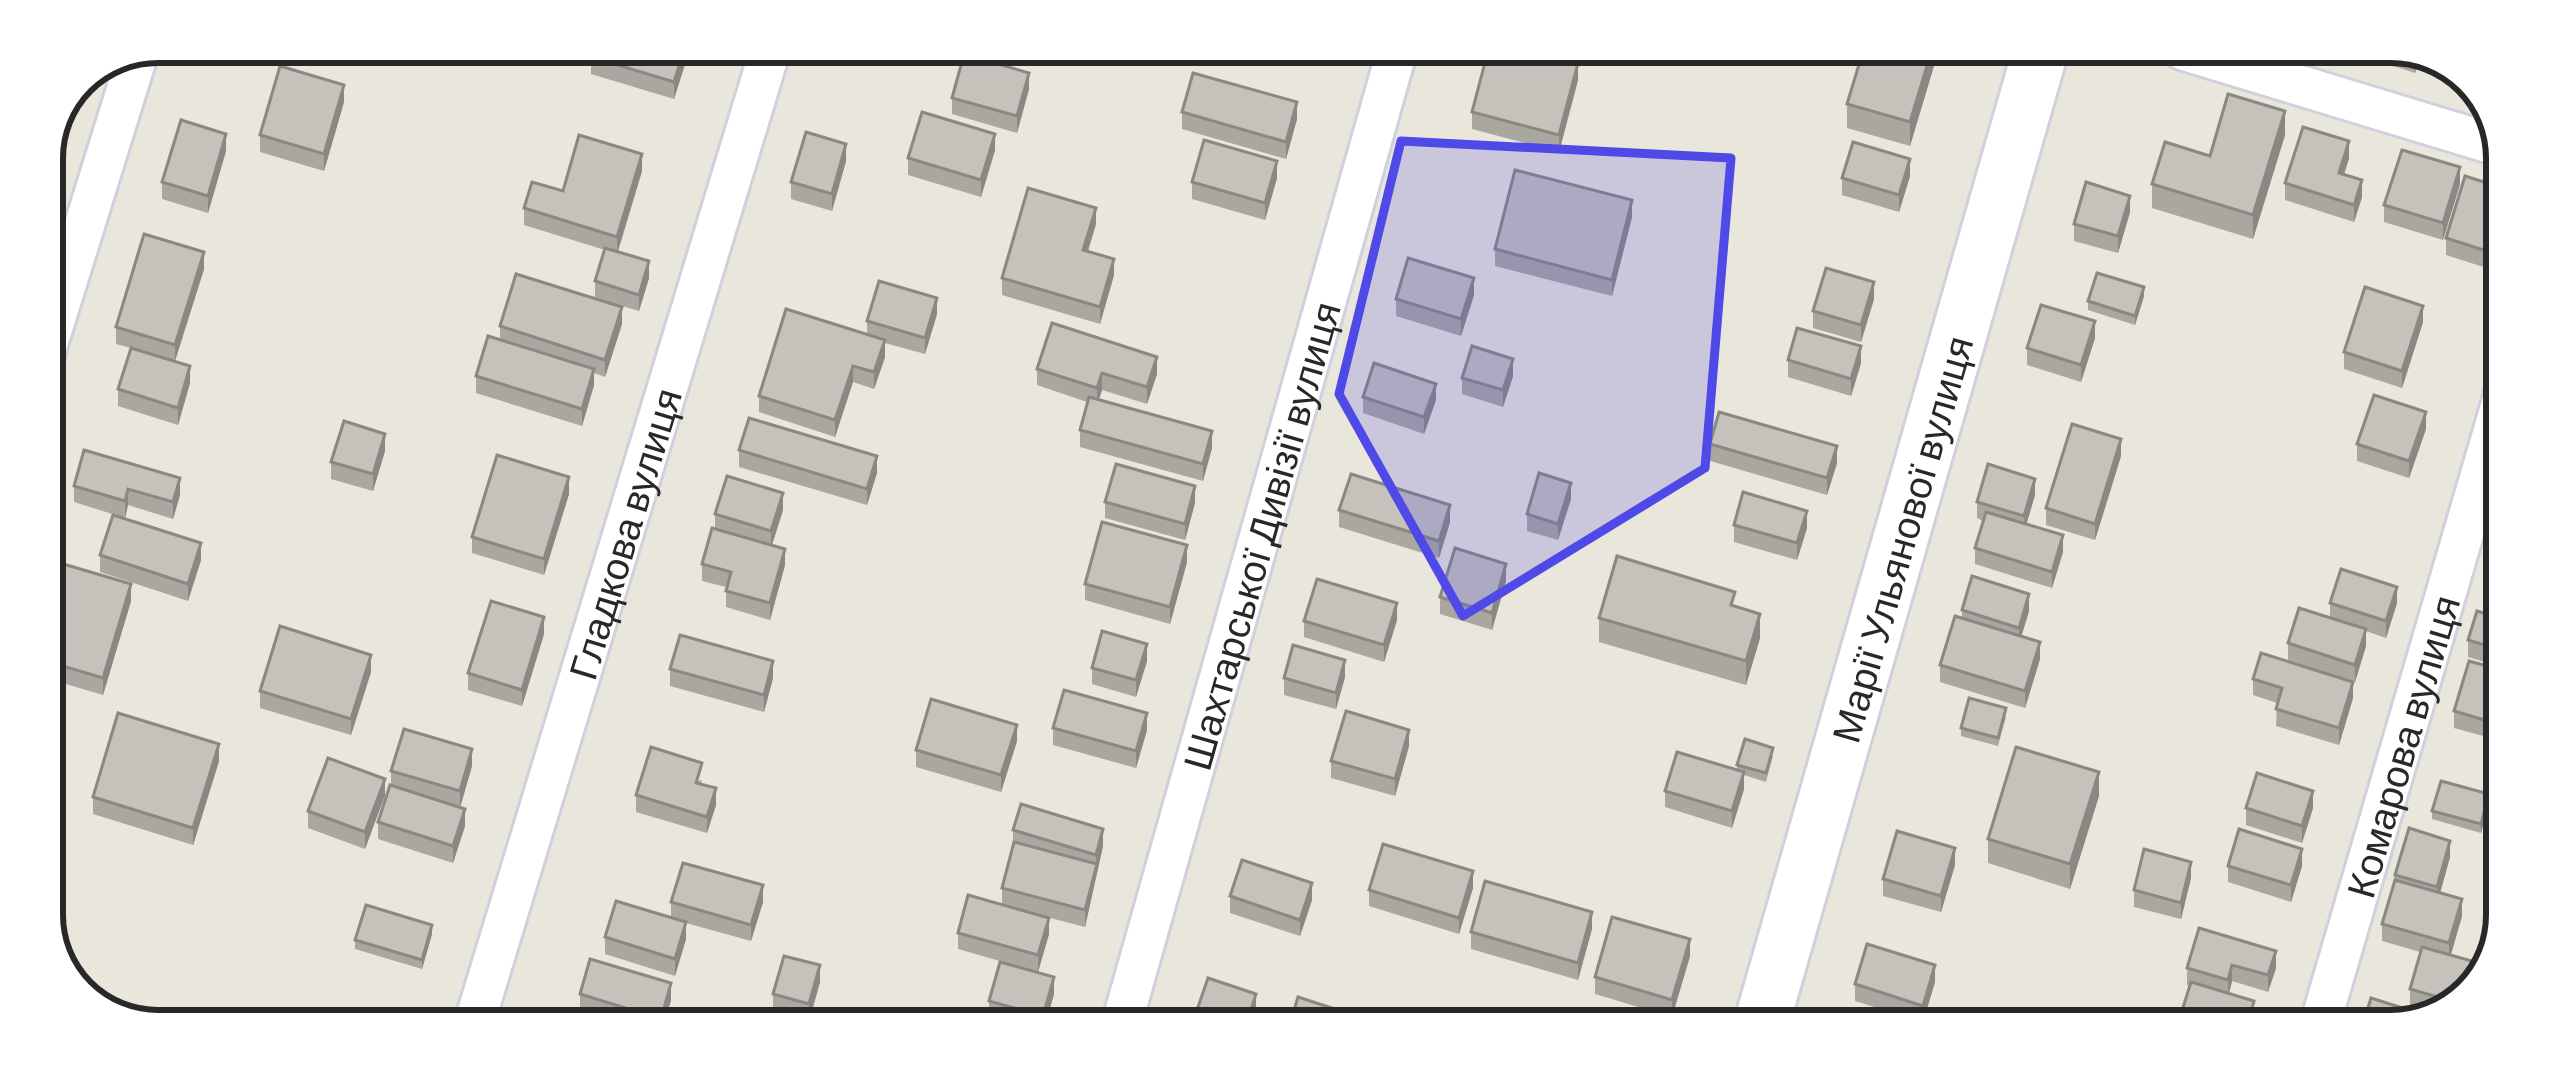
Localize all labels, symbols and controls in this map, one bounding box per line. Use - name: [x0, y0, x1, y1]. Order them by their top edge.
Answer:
- street label: Шахтарської Дивізії вулиця: [1171, 296, 1348, 775]
- street label: Марії Ульянової вулиця: [1820, 330, 1981, 747]
- street label: Гладкова вулиця: [557, 382, 690, 684]
- street label: Комарова вулиця: [2335, 589, 2468, 903]

